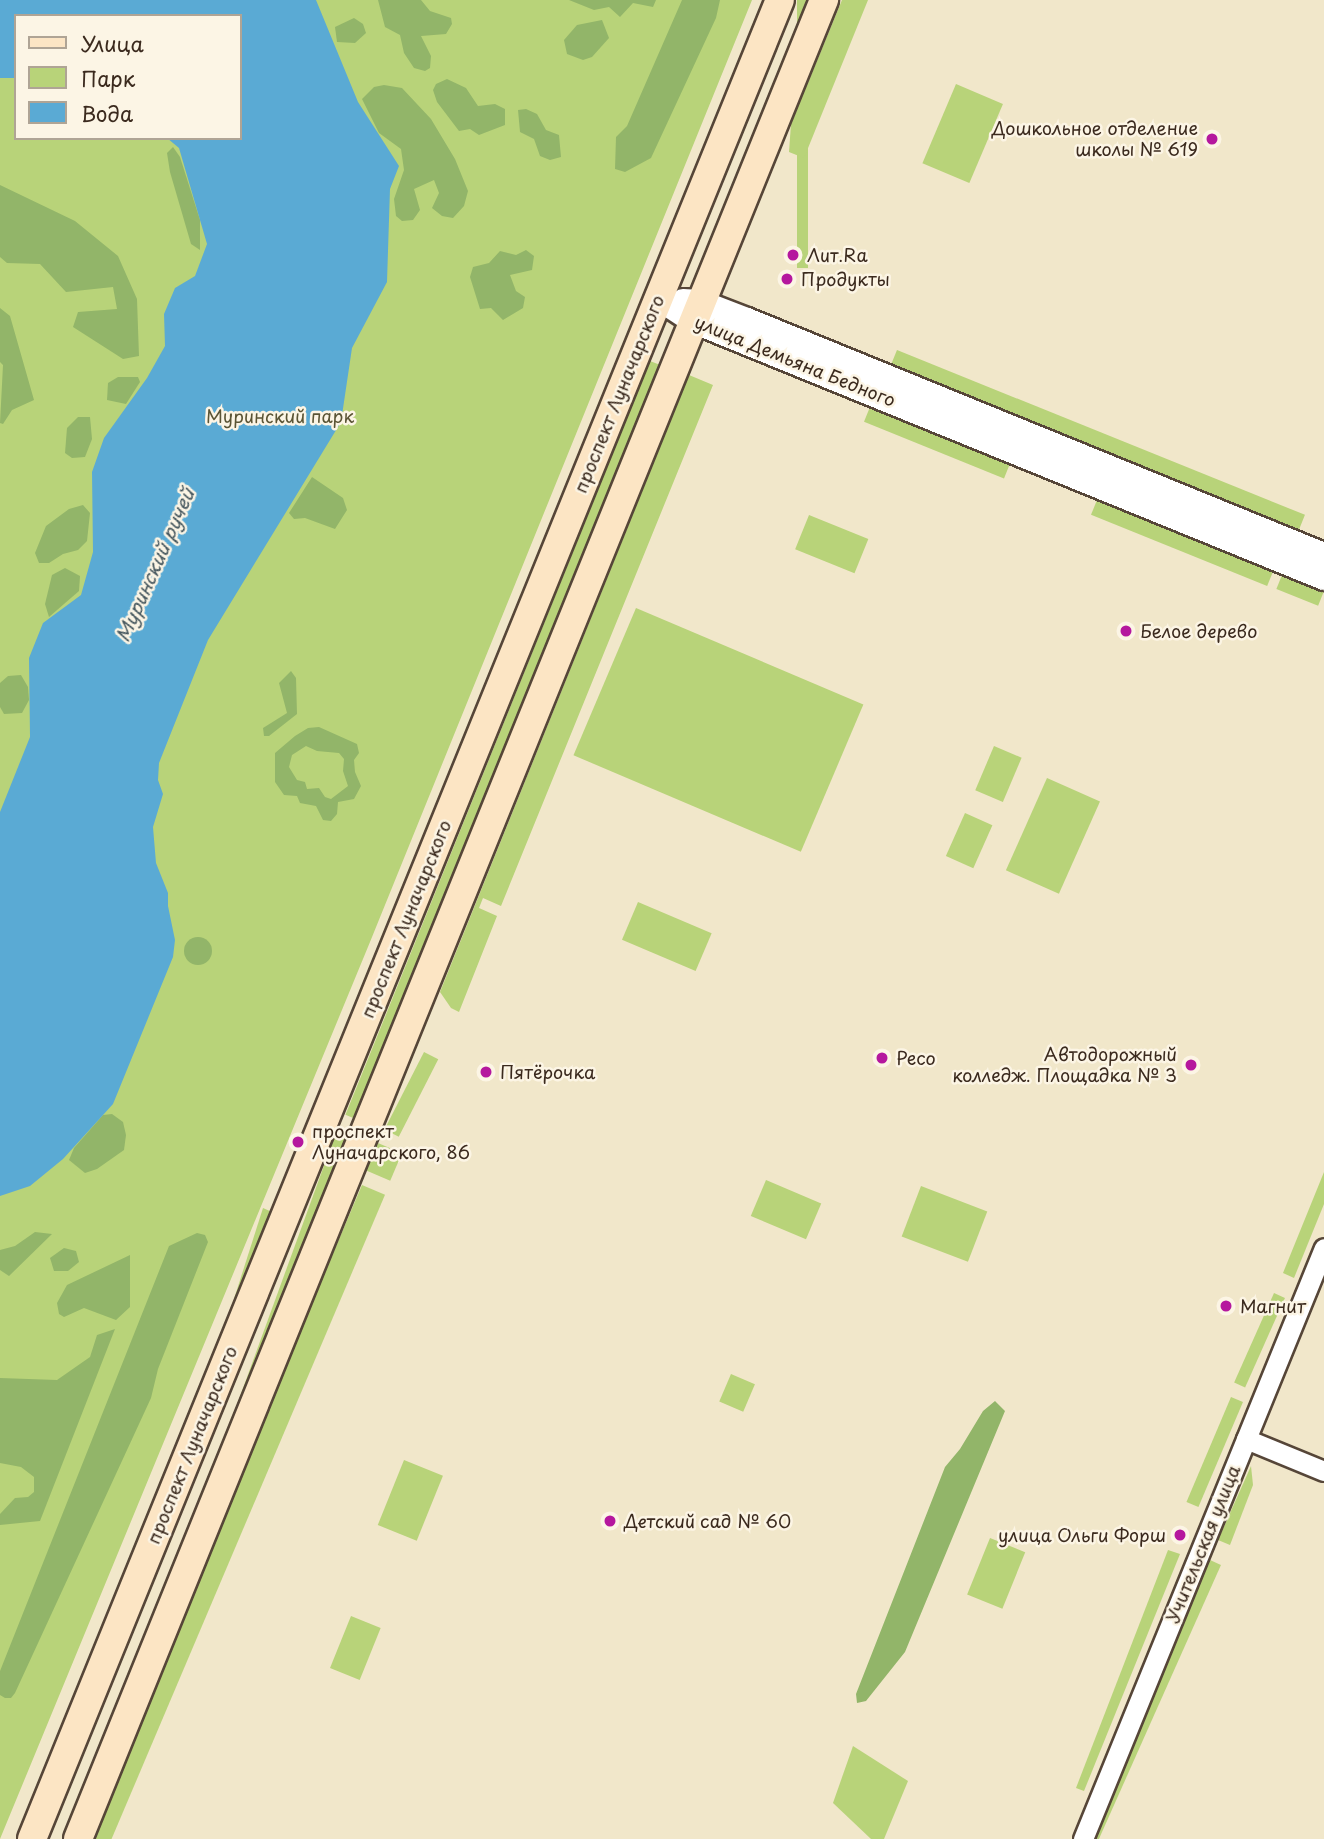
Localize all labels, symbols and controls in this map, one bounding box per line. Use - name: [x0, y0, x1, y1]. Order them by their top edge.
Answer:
- legend: [14, 14, 242, 140]
- text: Улица: [81, 27, 144, 59]
- text: Парк: [81, 62, 135, 94]
- text: Вода: [81, 97, 133, 129]
- place label: Дошкольное отделение школы № 619: [991, 118, 1198, 160]
- marker: Дошкольное отделение школы № 619: [1204, 131, 1220, 147]
- place label: Лит.Rа: [807, 244, 868, 266]
- marker: Лит.Rа: [785, 247, 801, 263]
- place label: Продукты: [801, 268, 890, 290]
- marker: Продукты: [779, 271, 795, 287]
- street label: проспект Луначарского: [569, 292, 669, 496]
- street label: улица Демьяна Бедного: [691, 311, 899, 411]
- park label: Муринский парк: [205, 405, 355, 427]
- water label: Муринский ручей: [111, 485, 199, 645]
- place label: Белое дерево: [1140, 620, 1258, 642]
- marker: Белое дерево: [1118, 623, 1134, 639]
- street label: проспект Луначарского: [356, 817, 456, 1021]
- place label: Автодорожный колледж. Площадка № 3: [952, 1044, 1177, 1086]
- place label: Ресо: [896, 1047, 936, 1069]
- marker: Ресо: [874, 1050, 890, 1066]
- marker: Автодорожный колледж. Площадка № 3: [1183, 1057, 1199, 1073]
- place label: Пятёрочка: [500, 1061, 595, 1083]
- marker: Пятёрочка: [478, 1064, 494, 1080]
- place label: проспект Луначарского, 86: [312, 1121, 470, 1164]
- marker: проспект Луначарского, 86: [290, 1134, 306, 1150]
- place label: Магнит: [1240, 1295, 1306, 1317]
- marker: Магнит: [1218, 1298, 1234, 1314]
- street label: проспект Луначарского: [142, 1343, 242, 1547]
- street label: Учительская улица: [1161, 1461, 1245, 1627]
- place label: Детский сад № 60: [624, 1510, 792, 1532]
- marker: Детский сад № 60: [602, 1513, 618, 1529]
- place label: улица Ольги Форш: [997, 1524, 1166, 1546]
- marker: улица Ольги Форш: [1172, 1527, 1188, 1543]

